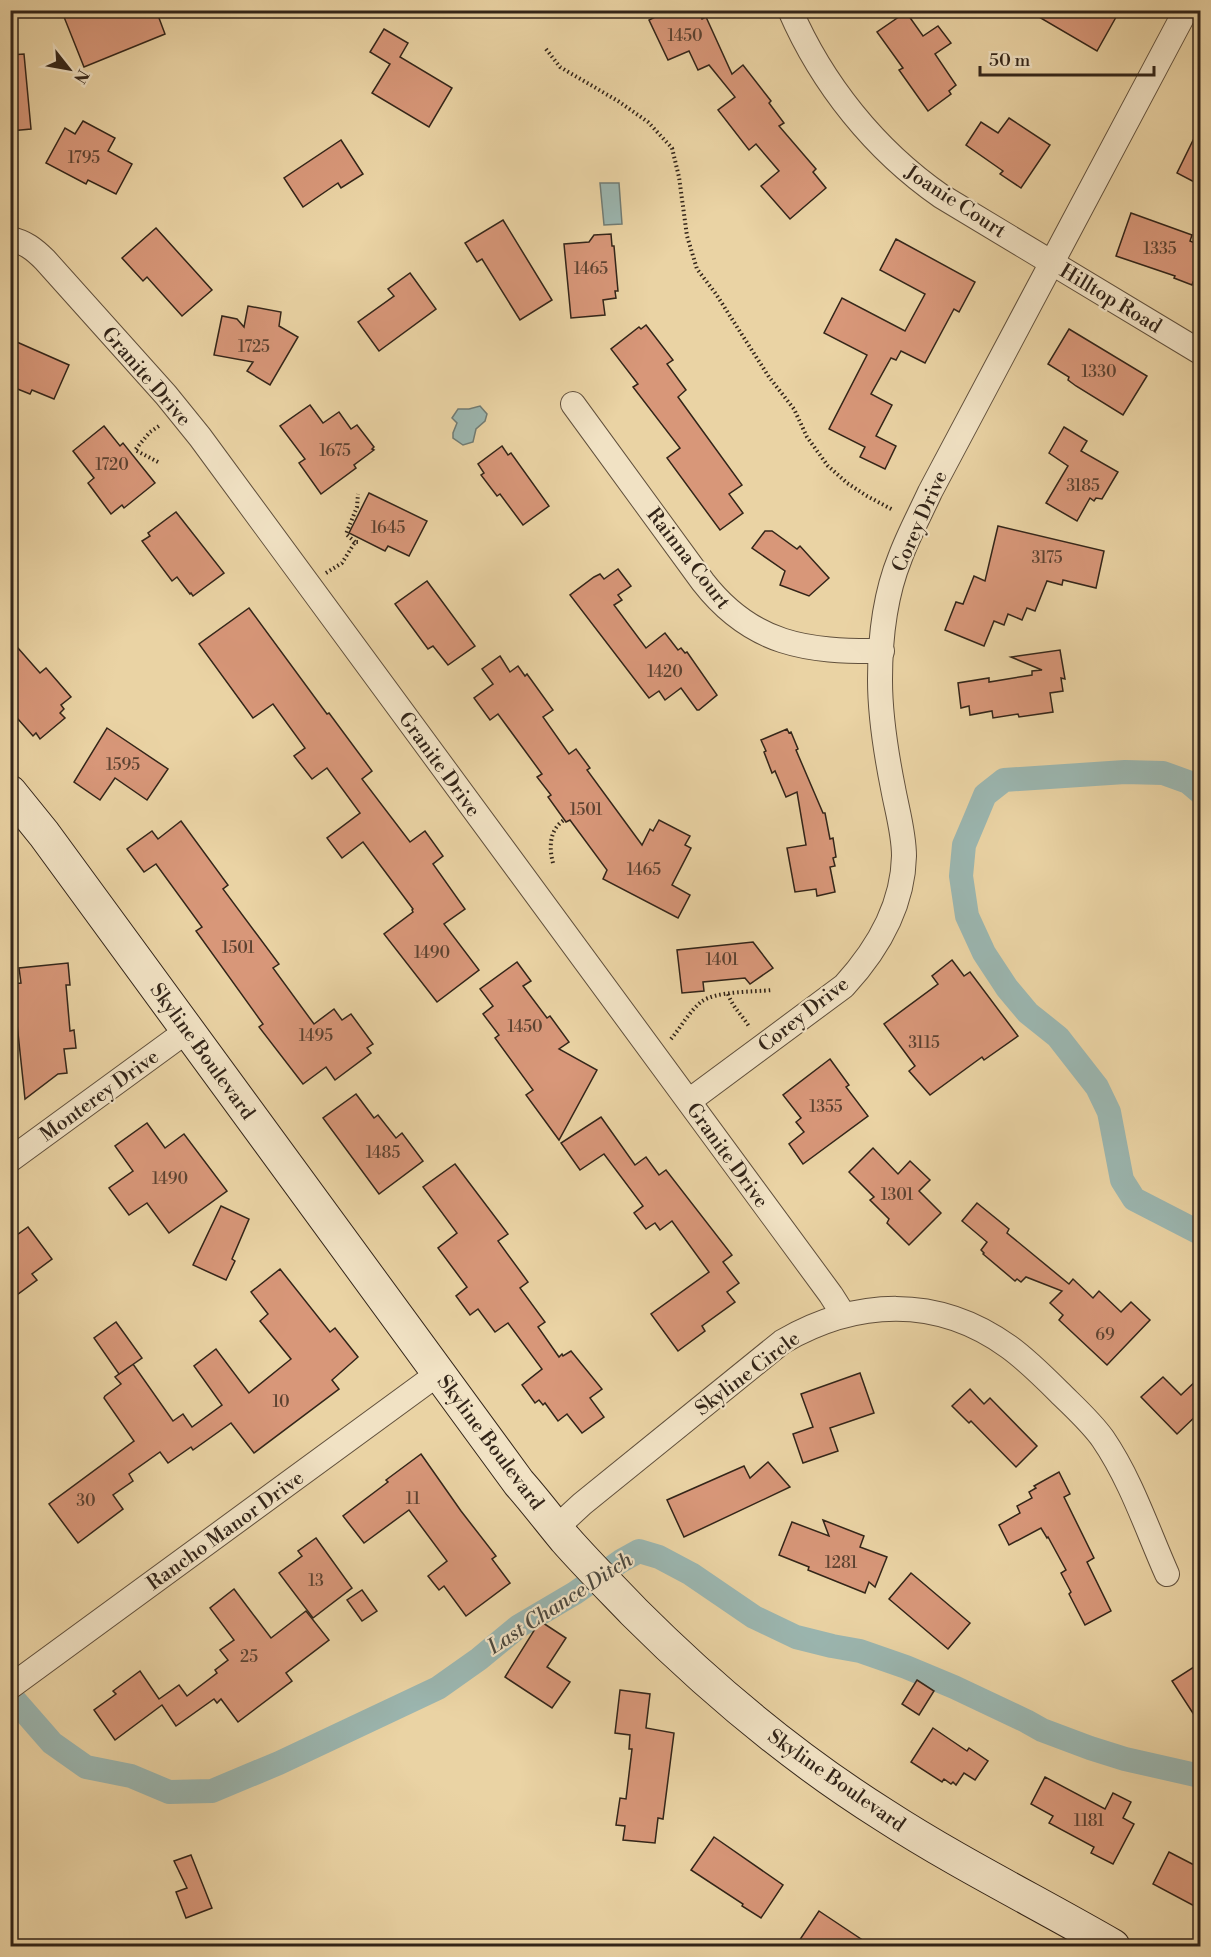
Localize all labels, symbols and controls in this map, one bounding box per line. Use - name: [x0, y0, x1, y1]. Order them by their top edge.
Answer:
- house number: 1450: [667, 26, 703, 46]
- north arrow: [39, 39, 99, 99]
- scale bar: [980, 39, 1154, 77]
- text: 50 m: [989, 49, 1031, 72]
- text: N: [69, 66, 93, 87]
- house number: 1795: [68, 148, 100, 168]
- street label: Joanie Court: [899, 160, 1010, 244]
- house number: 1335: [1143, 239, 1177, 259]
- house number: 1465: [574, 259, 608, 279]
- street label: Hilltop Road: [1055, 259, 1166, 340]
- street label: Granite Drive: [96, 322, 196, 432]
- house number: 1725: [238, 337, 270, 357]
- house number: 1330: [1081, 362, 1117, 382]
- house number: 1675: [319, 441, 351, 461]
- house number: 1720: [95, 455, 129, 475]
- street label: Corey Drive: [887, 467, 954, 576]
- house number: 3185: [1066, 476, 1100, 496]
- street label: Rainna Court: [640, 503, 735, 615]
- house number: 1645: [371, 518, 406, 538]
- house number: 3175: [1031, 548, 1063, 568]
- house number: 1420: [647, 662, 683, 682]
- street label: Granite Drive: [392, 707, 485, 822]
- house number: 1595: [106, 755, 140, 775]
- house number: 1501: [570, 800, 602, 820]
- house number: 1465: [627, 860, 661, 880]
- house number: 1501: [222, 938, 254, 958]
- house number: 1490: [414, 943, 450, 963]
- house number: 1401: [706, 950, 738, 970]
- street label: Corey Drive: [754, 972, 854, 1058]
- street label: Skyline Boulevard: [144, 979, 260, 1125]
- house number: 1450: [507, 1017, 543, 1037]
- house number: 1495: [299, 1026, 333, 1046]
- house number: 3115: [908, 1033, 940, 1053]
- street label: Monterey Drive: [35, 1045, 164, 1148]
- house number: 1355: [809, 1097, 843, 1117]
- street label: Granite Drive: [680, 1098, 773, 1213]
- house number: 1485: [366, 1143, 400, 1163]
- house number: 1490: [152, 1169, 188, 1189]
- house number: 1301: [881, 1185, 913, 1205]
- house number: 69: [1095, 1325, 1115, 1345]
- street label: Skyline Circle: [691, 1327, 805, 1422]
- street label: Skyline Boulevard: [431, 1370, 549, 1516]
- house number: 10: [273, 1392, 290, 1412]
- street label: Rancho Manor Drive: [142, 1466, 309, 1597]
- house number: 11: [406, 1489, 420, 1509]
- house number: 30: [76, 1491, 96, 1511]
- water label: Last Chance Ditch: [482, 1547, 638, 1661]
- house number: 1281: [825, 1553, 857, 1573]
- house number: 13: [308, 1571, 324, 1591]
- house number: 25: [240, 1647, 258, 1667]
- street label: Skyline Boulevard: [762, 1724, 910, 1838]
- house number: 1181: [1074, 1811, 1104, 1831]

